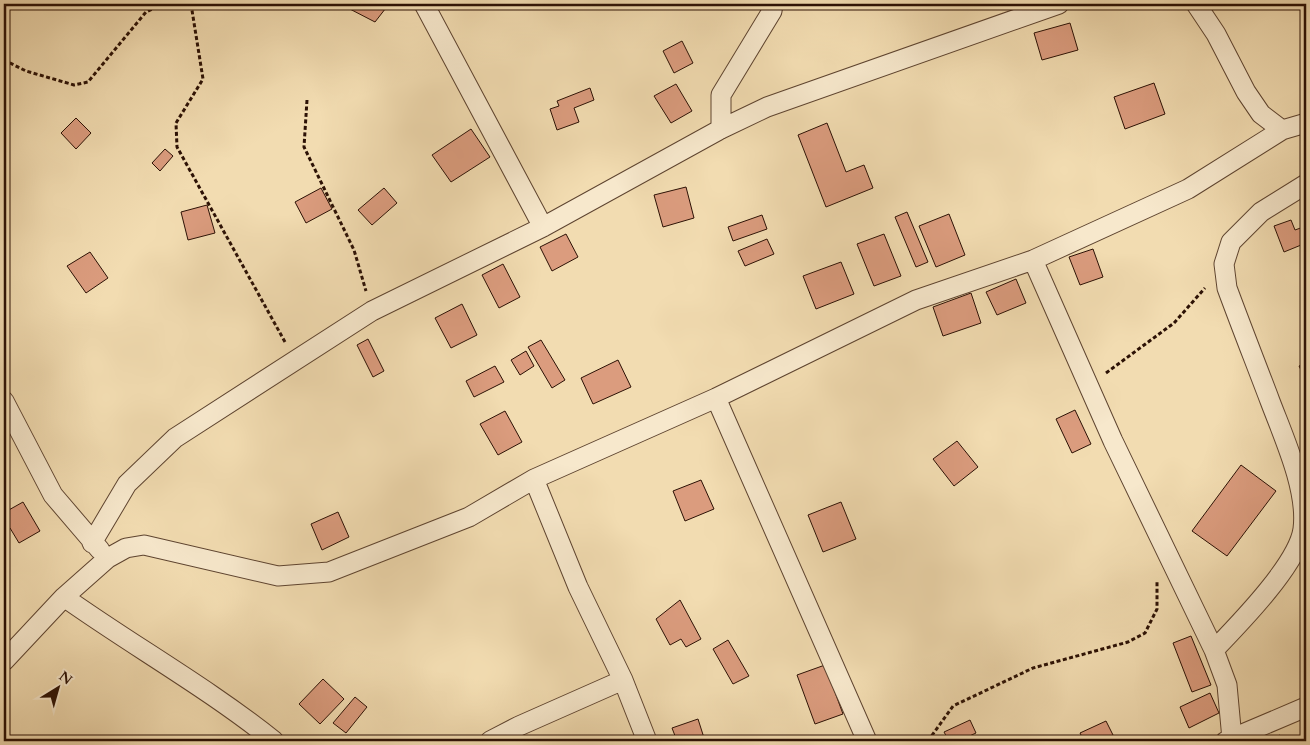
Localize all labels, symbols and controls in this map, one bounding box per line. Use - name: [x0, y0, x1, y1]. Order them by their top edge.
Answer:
- north arrow: [32, 662, 82, 712]
- text: N: [55, 667, 76, 689]

